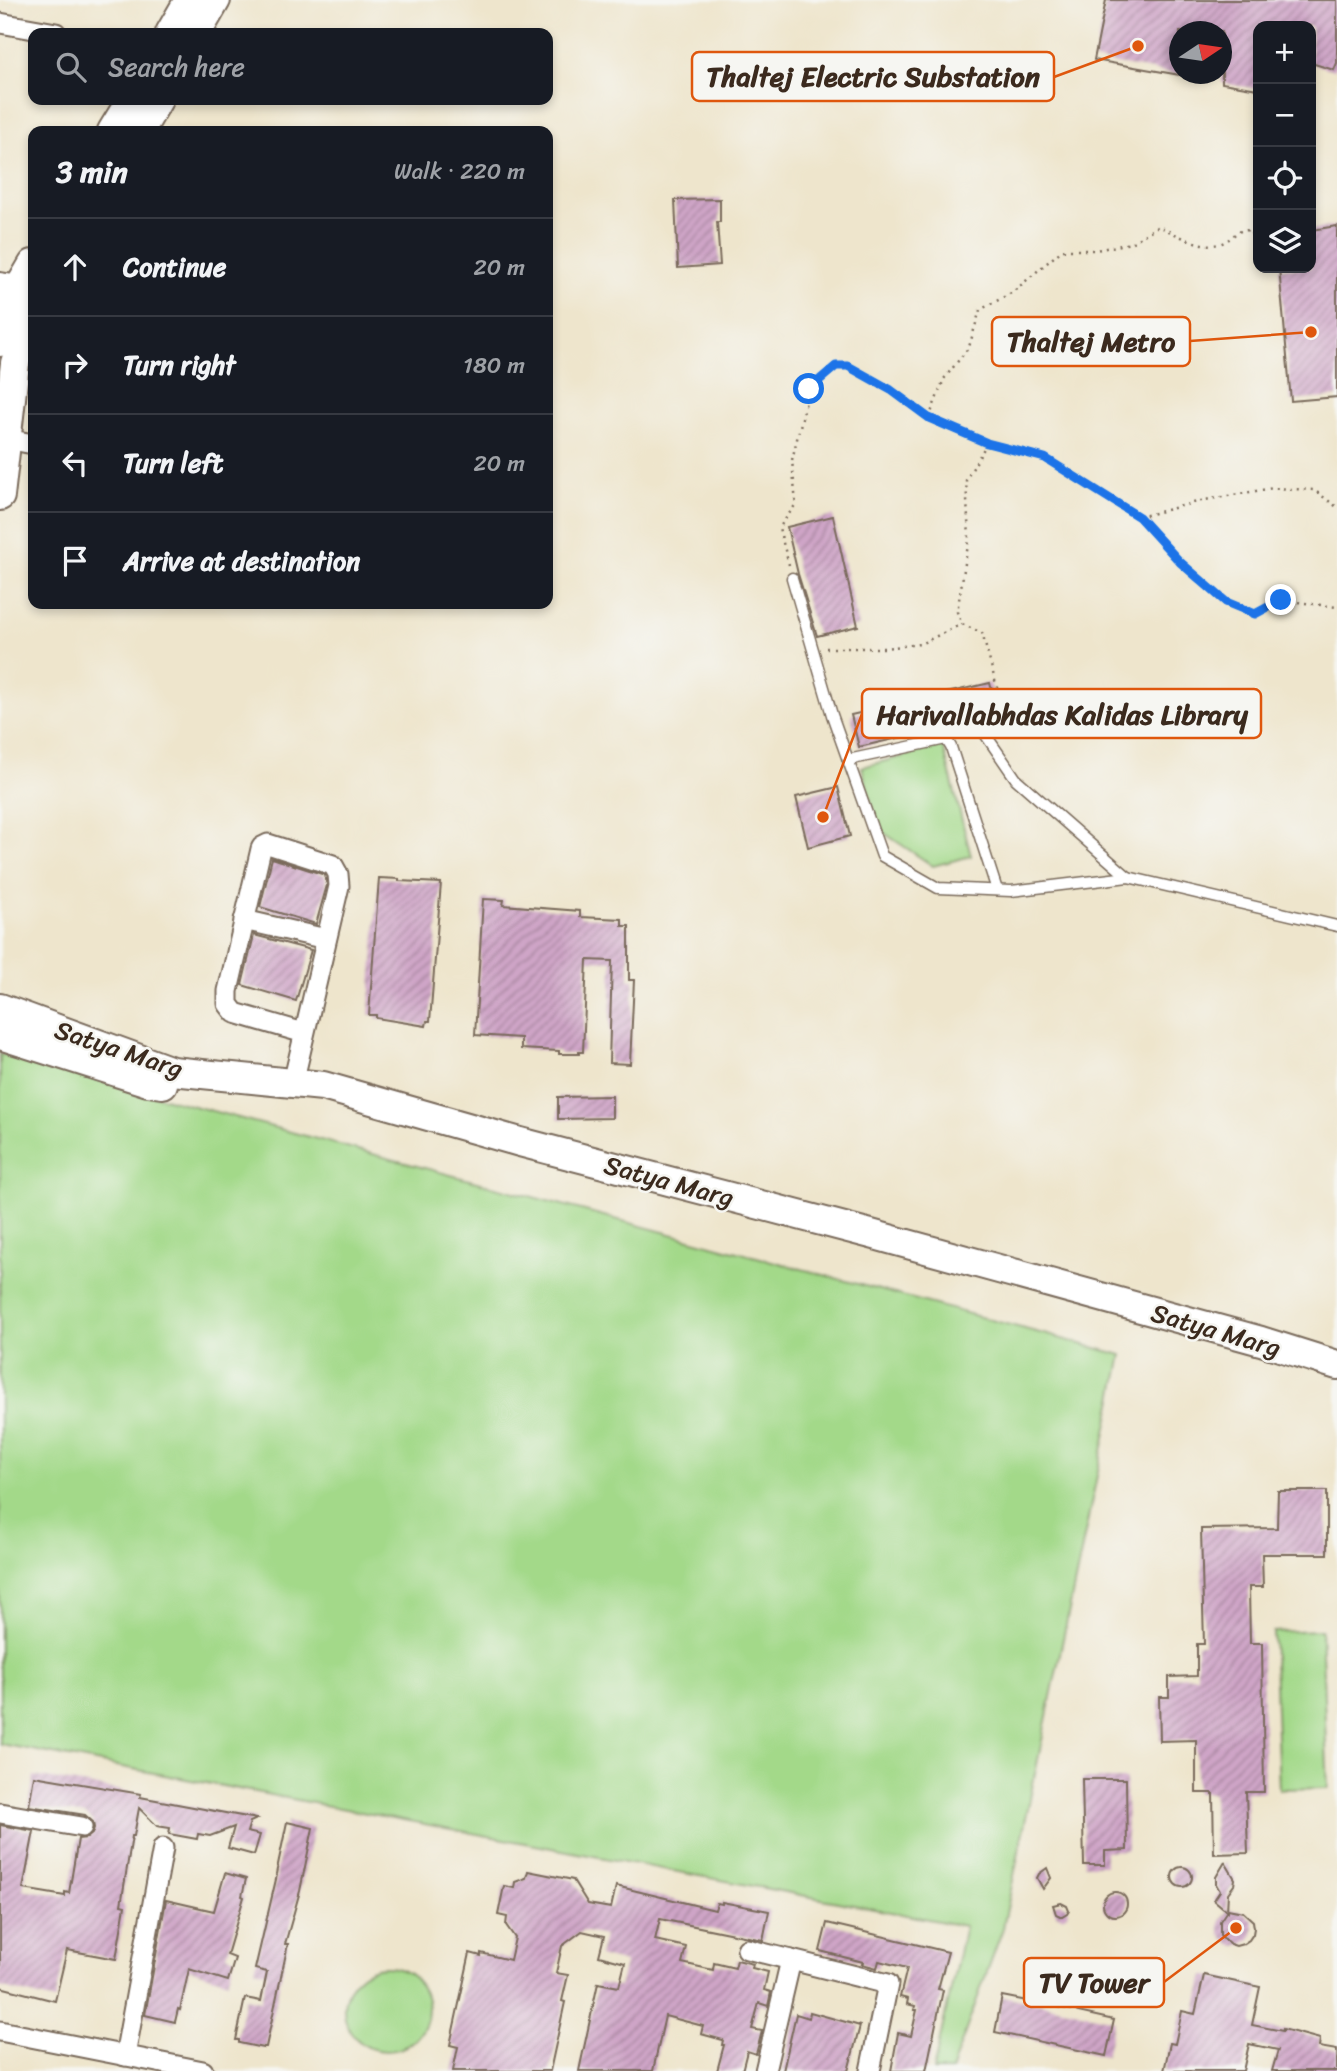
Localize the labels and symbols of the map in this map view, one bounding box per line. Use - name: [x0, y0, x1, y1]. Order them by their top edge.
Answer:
- north arrow: [1169, 21, 1232, 84]
- callout: Thaltej Electric Substation: [692, 52, 1054, 101]
- text: Thaltej Electric Substation: [706, 52, 1041, 101]
- callout: Thaltej Metro: [992, 317, 1190, 366]
- text: Thaltej Metro: [1007, 317, 1176, 366]
- route start: [793, 373, 824, 404]
- route end: [1265, 584, 1296, 615]
- callout: Harivallabhdas Kalidas Library: [862, 689, 1261, 738]
- text: Harivallabhdas Kalidas Library: [876, 690, 1248, 739]
- street label: Satya Marg: [49, 1007, 189, 1091]
- street label: Satya Marg: [599, 1142, 739, 1220]
- street label: Satya Marg: [1146, 1290, 1286, 1370]
- callout: TV Tower: [1024, 1958, 1164, 2007]
- text: TV Tower: [1039, 1958, 1152, 2007]

